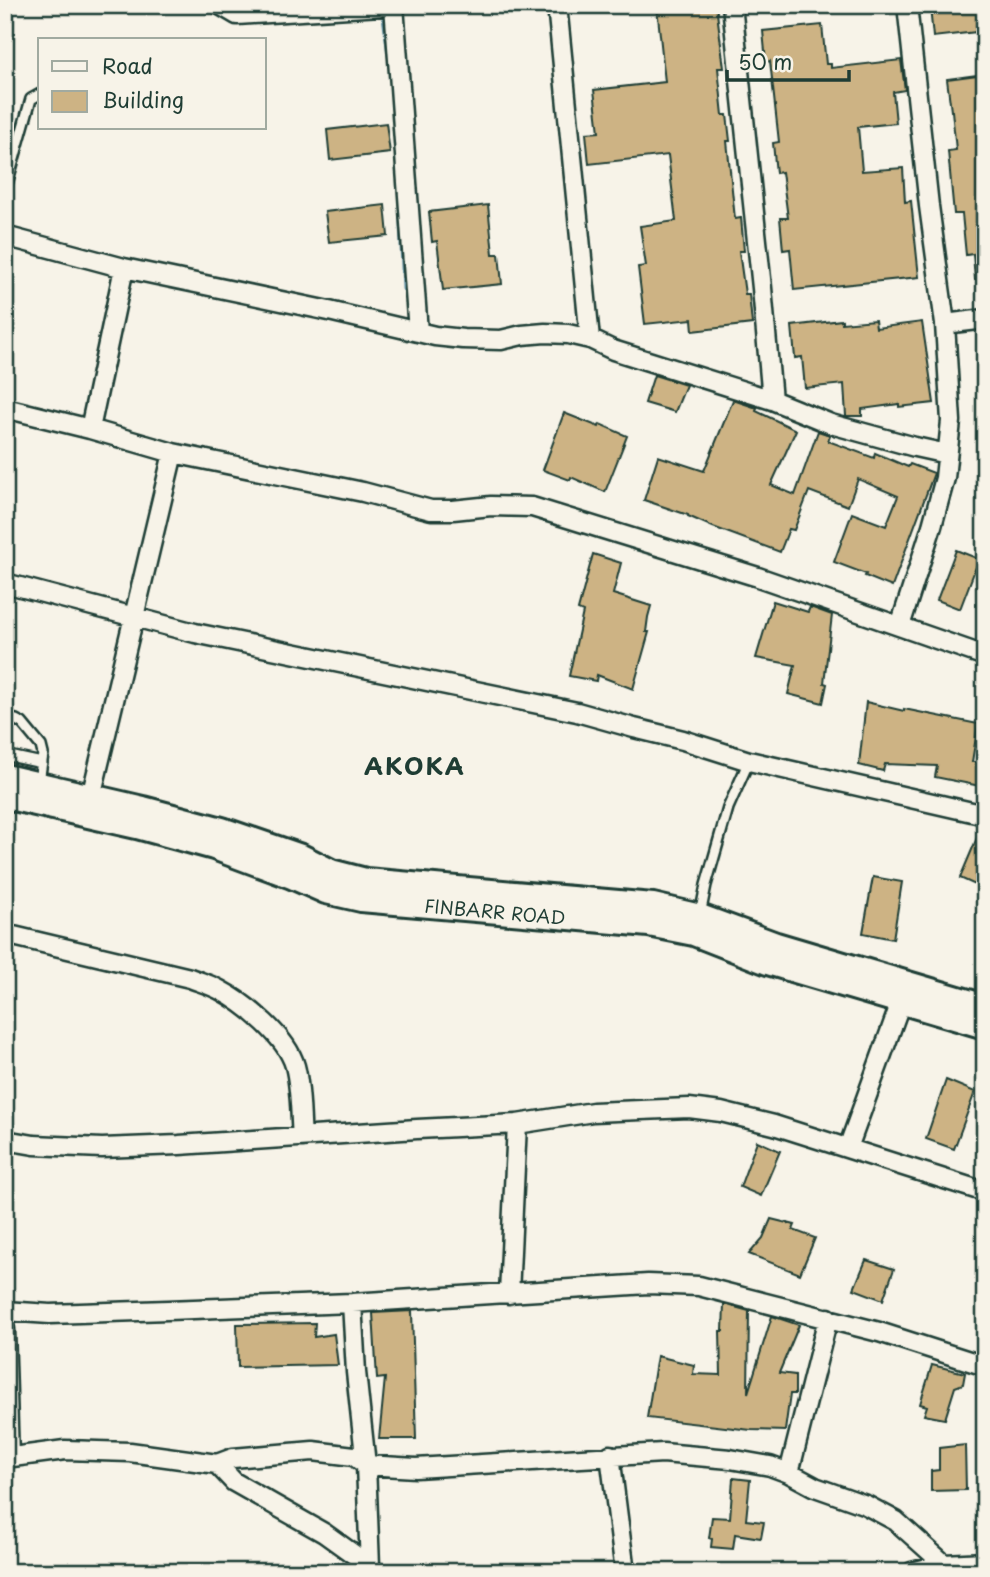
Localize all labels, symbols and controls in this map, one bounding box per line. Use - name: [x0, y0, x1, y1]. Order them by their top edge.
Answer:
- legend: [38, 38, 266, 130]
- scale bar: [727, 38, 850, 82]
- text: 50 m: [738, 45, 792, 77]
- text: Road: [102, 49, 153, 81]
- text: Building: [102, 83, 184, 115]
- district label: AKOKA: [364, 747, 466, 783]
- street label: FINBARR ROAD: [423, 891, 567, 930]

